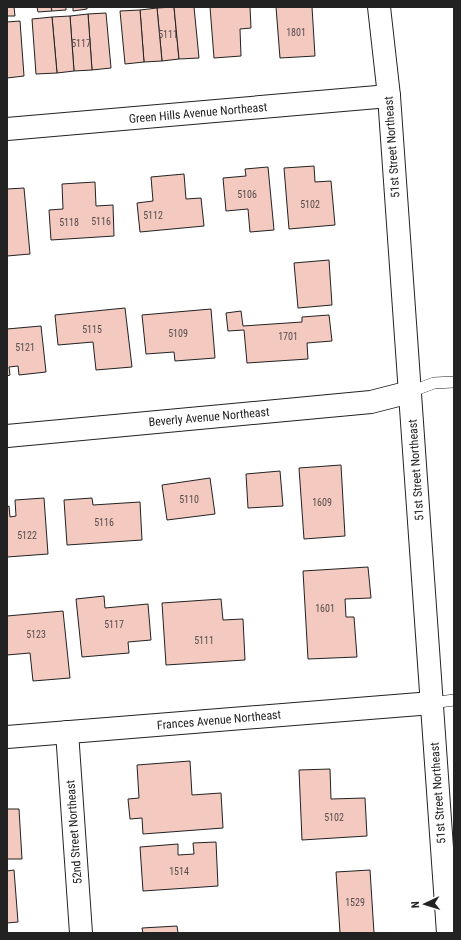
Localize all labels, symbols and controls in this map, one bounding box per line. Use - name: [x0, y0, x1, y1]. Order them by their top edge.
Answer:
- house number: 1801: [286, 27, 306, 38]
- house number: 5111: [158, 29, 178, 40]
- house number: 5117: [71, 38, 91, 49]
- street label: 51st Street Northeast: [381, 95, 403, 198]
- street label: Green Hills Avenue Northeast: [128, 100, 268, 126]
- house number: 5106: [237, 189, 257, 200]
- house number: 5102: [300, 199, 320, 210]
- house number: 5112: [143, 210, 163, 221]
- house number: 5116: [91, 216, 111, 227]
- house number: 5118: [59, 217, 79, 228]
- house number: 5115: [82, 324, 102, 335]
- house number: 5109: [168, 328, 188, 339]
- house number: 1701: [278, 331, 298, 342]
- house number: 5121: [15, 342, 35, 353]
- street label: Beverly Avenue Northeast: [148, 405, 271, 429]
- street label: 51st Street Northeast: [405, 418, 427, 521]
- house number: 5110: [179, 494, 199, 505]
- house number: 1609: [312, 497, 332, 508]
- house number: 5116: [94, 517, 114, 528]
- house number: 5122: [17, 530, 37, 541]
- house number: 1601: [315, 603, 335, 614]
- house number: 5117: [104, 619, 124, 630]
- house number: 5123: [26, 629, 46, 640]
- house number: 5111: [194, 635, 214, 646]
- street label: Frances Avenue Northeast: [156, 708, 282, 732]
- street label: 51st Street Northeast: [427, 741, 449, 844]
- street label: 52nd Street Northeast: [63, 779, 85, 885]
- house number: 5102: [324, 812, 344, 823]
- house number: 1514: [169, 866, 189, 877]
- north arrow: [405, 884, 445, 924]
- house number: 1529: [345, 897, 365, 908]
- text: N: [409, 901, 422, 908]

